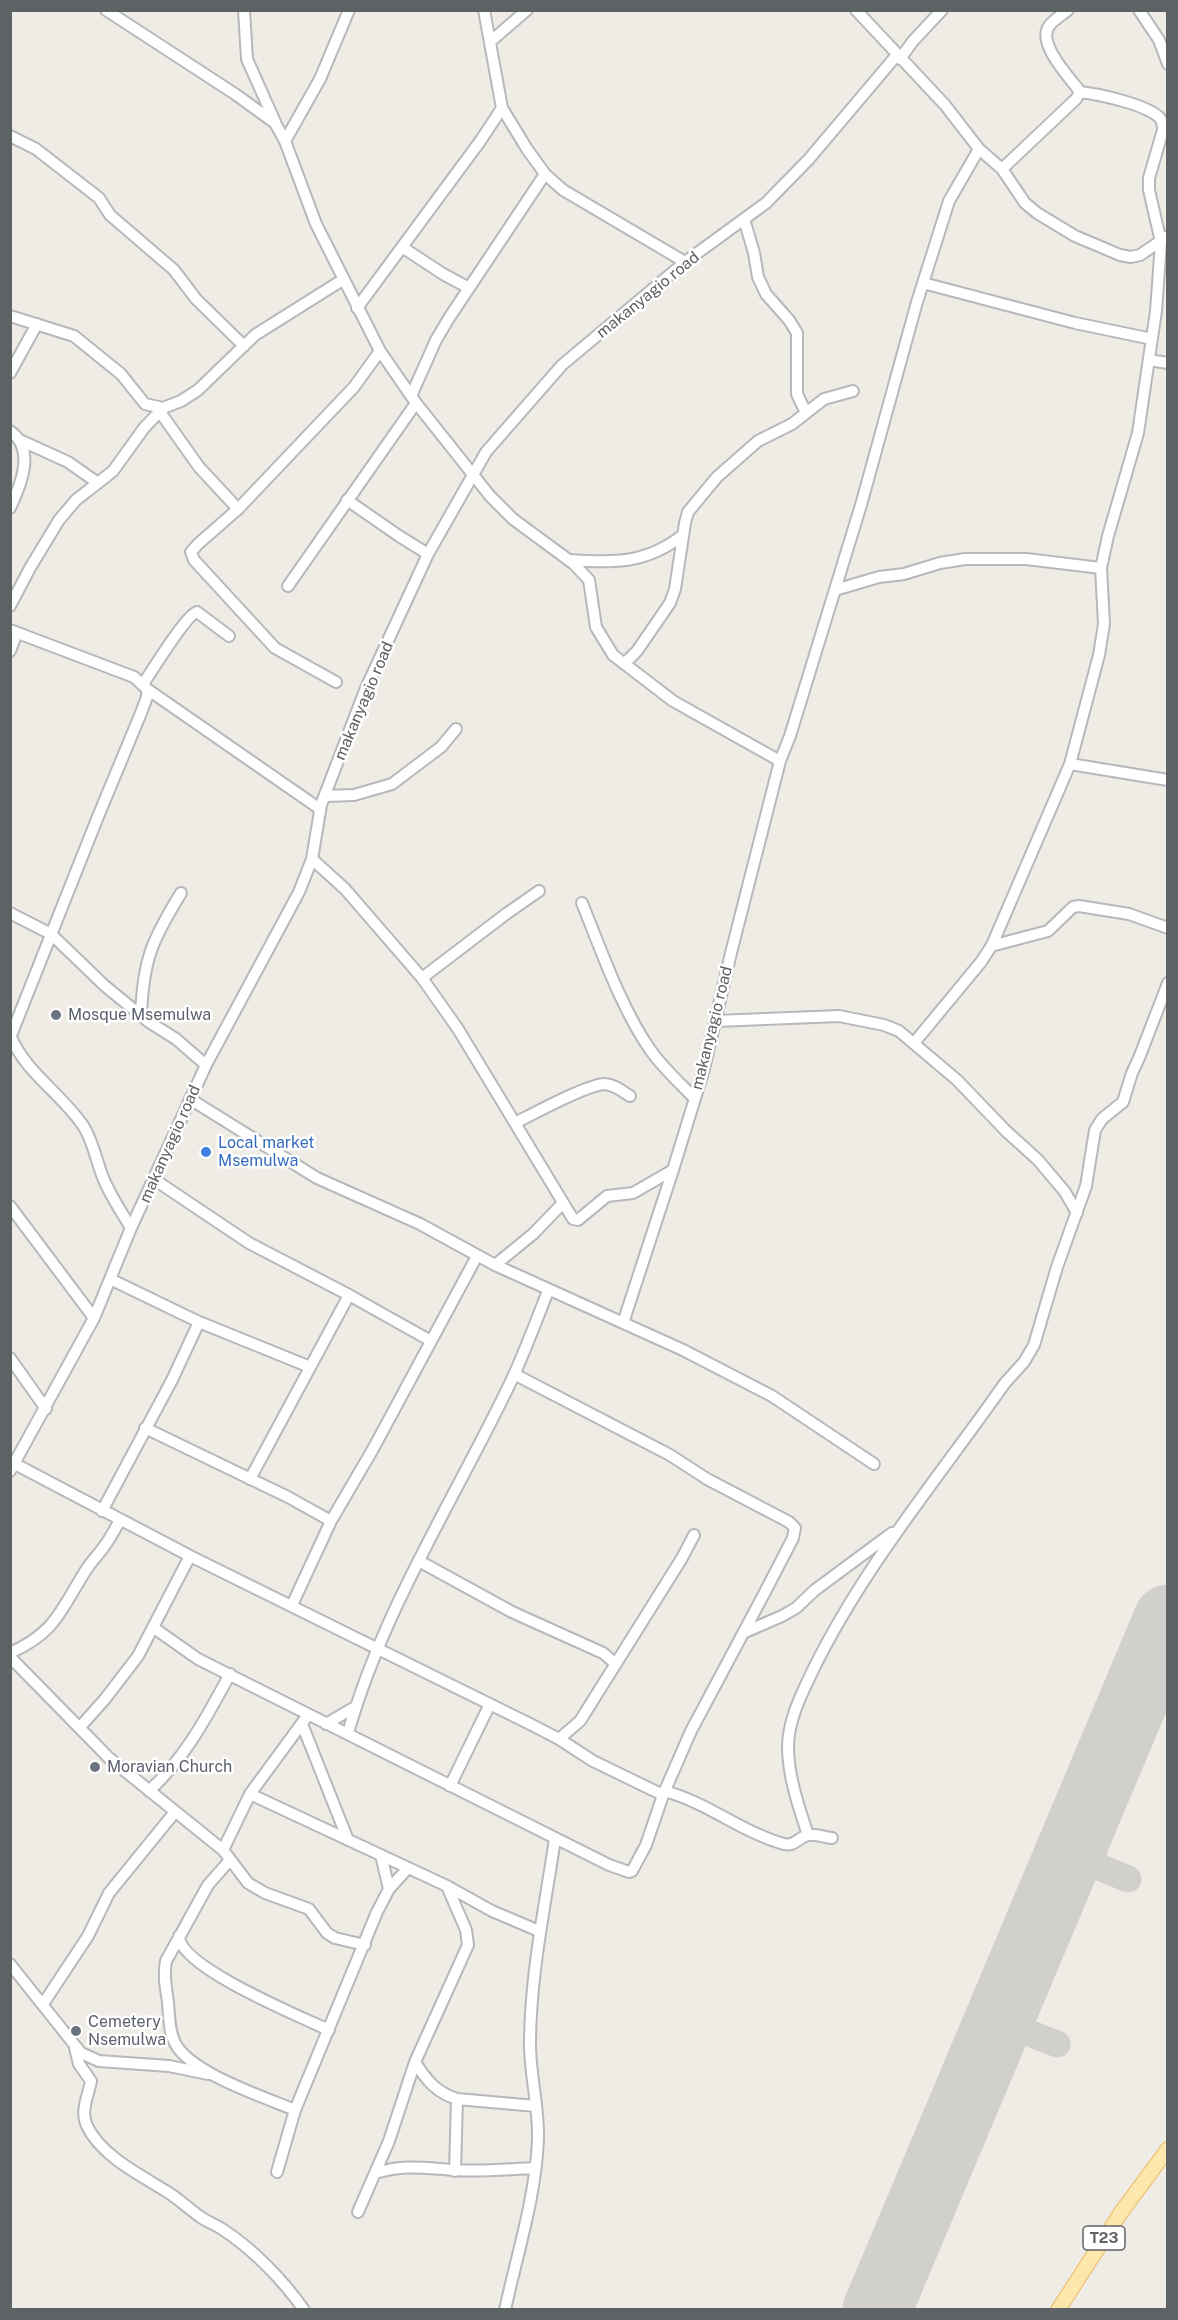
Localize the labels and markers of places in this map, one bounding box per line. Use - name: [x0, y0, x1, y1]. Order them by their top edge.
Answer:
- place label: Mosque Msemulwa: [68, 1005, 211, 1025]
- marker: Mosque Msemulwa: [49, 1008, 63, 1022]
- place label: Local market Msemulwa: [218, 1133, 315, 1171]
- marker: Local market Msemulwa: [199, 1145, 213, 1159]
- place label: Moravian Church: [107, 1757, 232, 1777]
- marker: Moravian Church: [88, 1760, 102, 1774]
- place label: Cemetery Nsemulwa: [88, 2012, 166, 2050]
- marker: Cemetery Nsemulwa: [69, 2024, 83, 2038]

